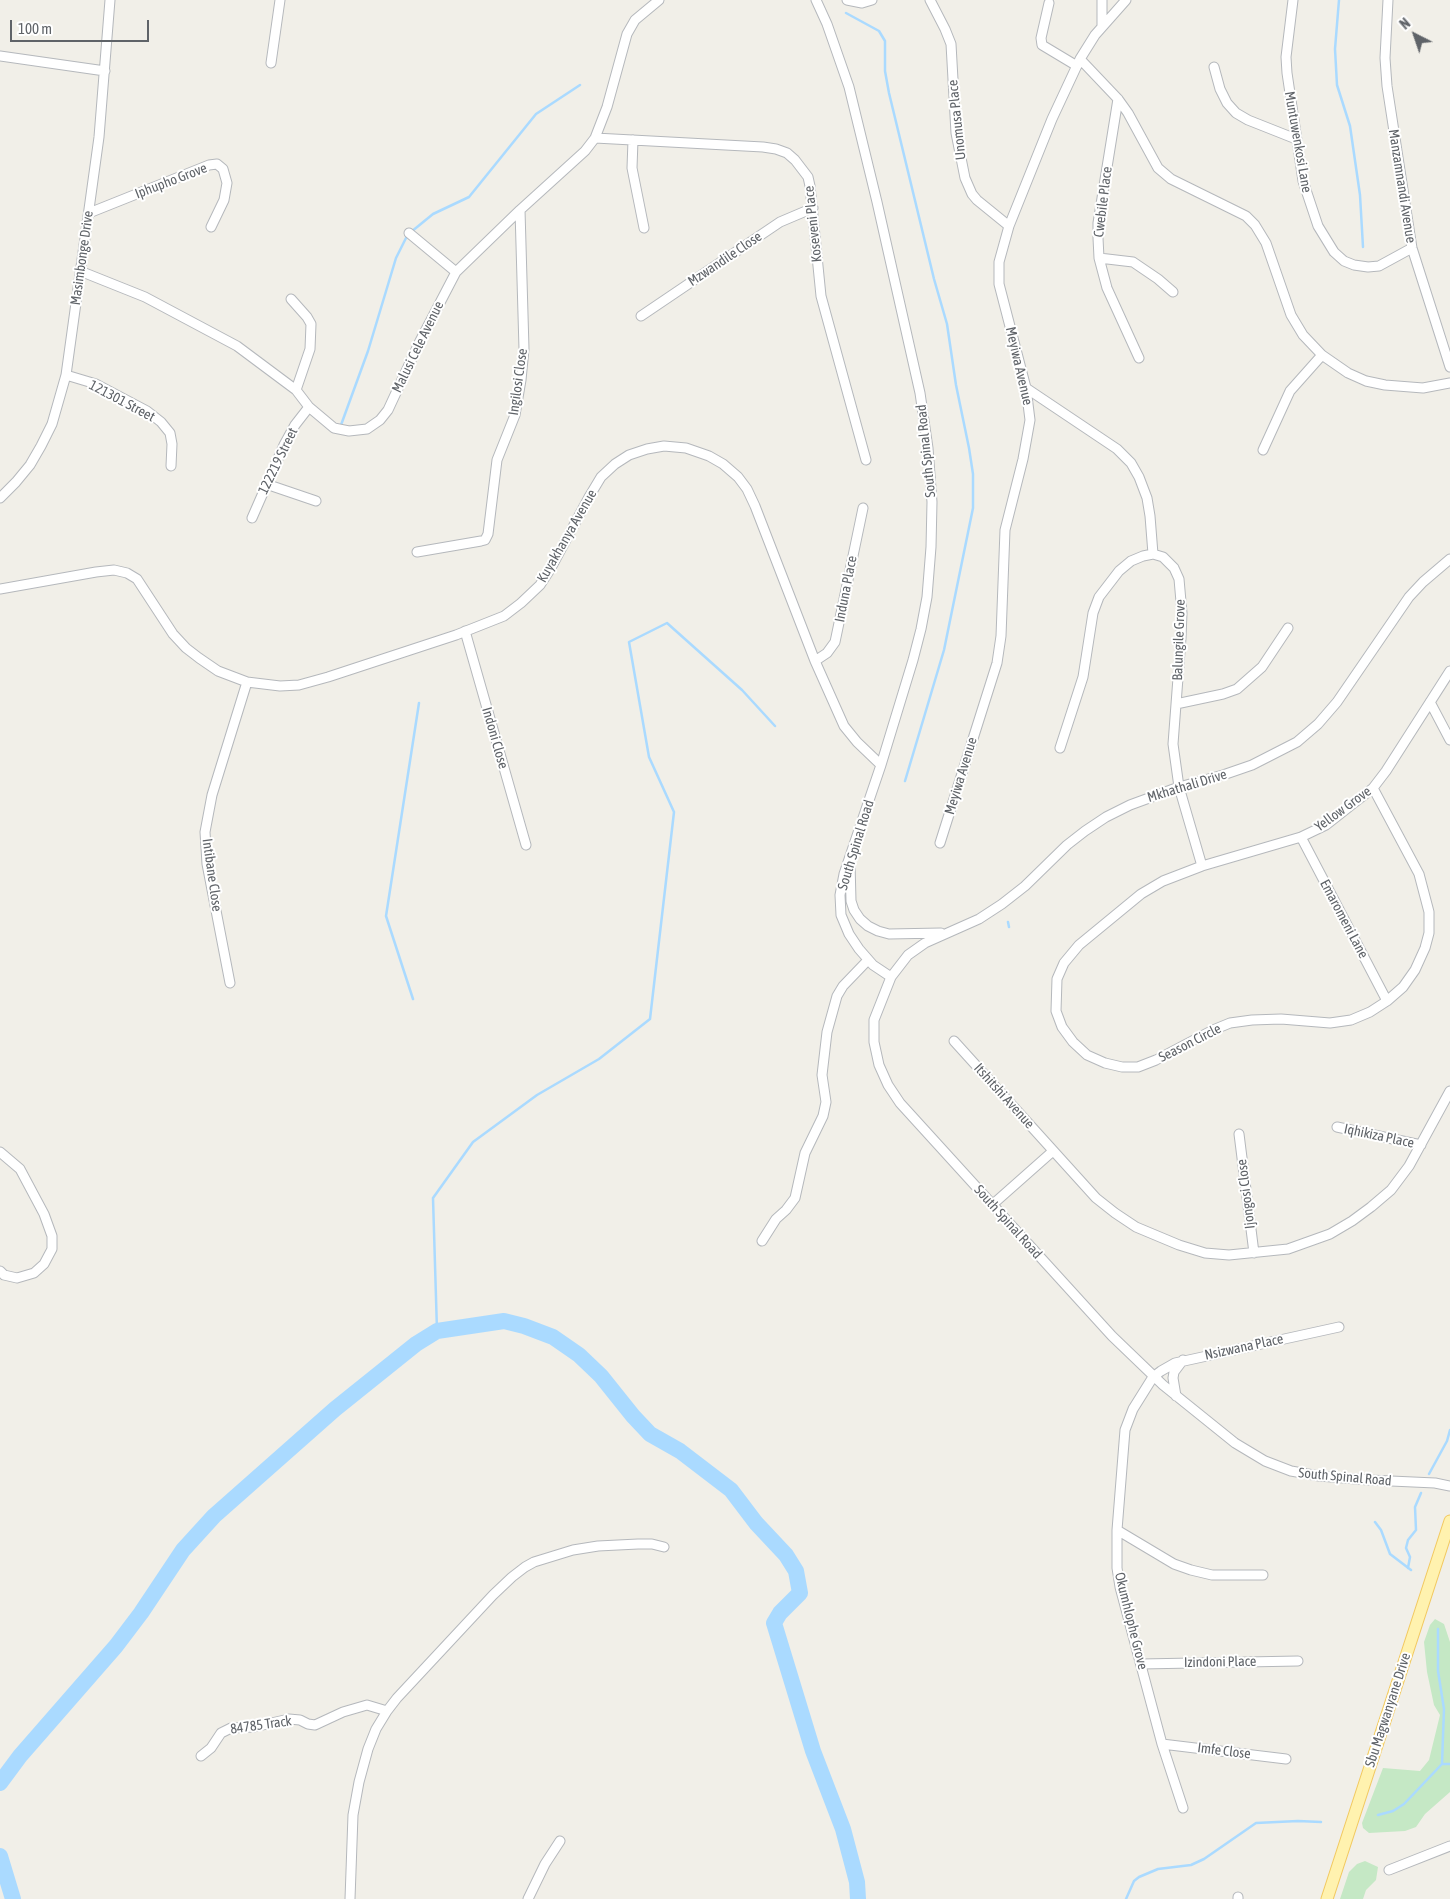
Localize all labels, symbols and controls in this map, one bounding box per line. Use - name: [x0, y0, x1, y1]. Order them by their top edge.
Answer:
- scale bar: [12, 10, 151, 42]
- north arrow: [1390, 10, 1440, 60]
- text: N: [1397, 15, 1414, 32]
- text: 100 m: [18, 20, 52, 37]
- street label: Unomusa Place: [944, 79, 970, 161]
- street label: Muntuwenkosi Lane: [1281, 90, 1315, 194]
- street label: Manzamnandi Avenue: [1385, 128, 1419, 244]
- street label: Iphupho Grove: [133, 160, 209, 202]
- street label: Cwebile Place: [1090, 166, 1116, 238]
- street label: Koseveni Place: [801, 185, 825, 263]
- street label: Masimbonge Drive: [67, 210, 97, 306]
- street label: Mzwandile Close: [685, 228, 765, 290]
- street label: Malusi Cele Avenue: [389, 299, 447, 395]
- street label: Meyiwa Avenue: [1002, 325, 1036, 407]
- street label: Ingilosi Close: [505, 347, 531, 417]
- street label: 121301 Street: [86, 377, 158, 425]
- street label: South Spinal Road: [913, 404, 939, 498]
- street label: 122219 Street: [255, 425, 301, 497]
- street label: Kuyakhanya Avenue: [534, 486, 600, 586]
- street label: Induna Place: [831, 554, 861, 624]
- street label: Balungile Grove: [1169, 599, 1189, 681]
- street label: Indoni Close: [478, 705, 512, 771]
- street label: Meyiwa Avenue: [941, 735, 981, 817]
- street label: Mkhathali Drive: [1145, 766, 1229, 806]
- street label: Yellow Grove: [1311, 783, 1375, 835]
- street label: South Spinal Road: [834, 798, 878, 892]
- street label: Intibane Close: [199, 837, 225, 913]
- street label: Emaromeni Lane: [1316, 877, 1372, 961]
- street label: Season Circle: [1156, 1020, 1224, 1066]
- street label: Itshitshi Avenue: [970, 1060, 1038, 1132]
- street label: Iqhikiza Place: [1342, 1120, 1416, 1152]
- street label: Ijongosi Close: [1233, 1158, 1259, 1230]
- street label: South Spinal Road: [971, 1182, 1045, 1262]
- street label: Nsizwana Place: [1203, 1330, 1285, 1364]
- street label: South Spinal Road: [1298, 1465, 1392, 1489]
- street label: Okumhlophe Grove: [1111, 1571, 1151, 1671]
- street label: Sbu Magwanyane Drive: [1362, 1651, 1414, 1769]
- street label: Izindoni Place: [1184, 1653, 1256, 1671]
- street label: 84785 Track: [229, 1712, 293, 1738]
- street label: Imfe Close: [1196, 1739, 1252, 1763]

